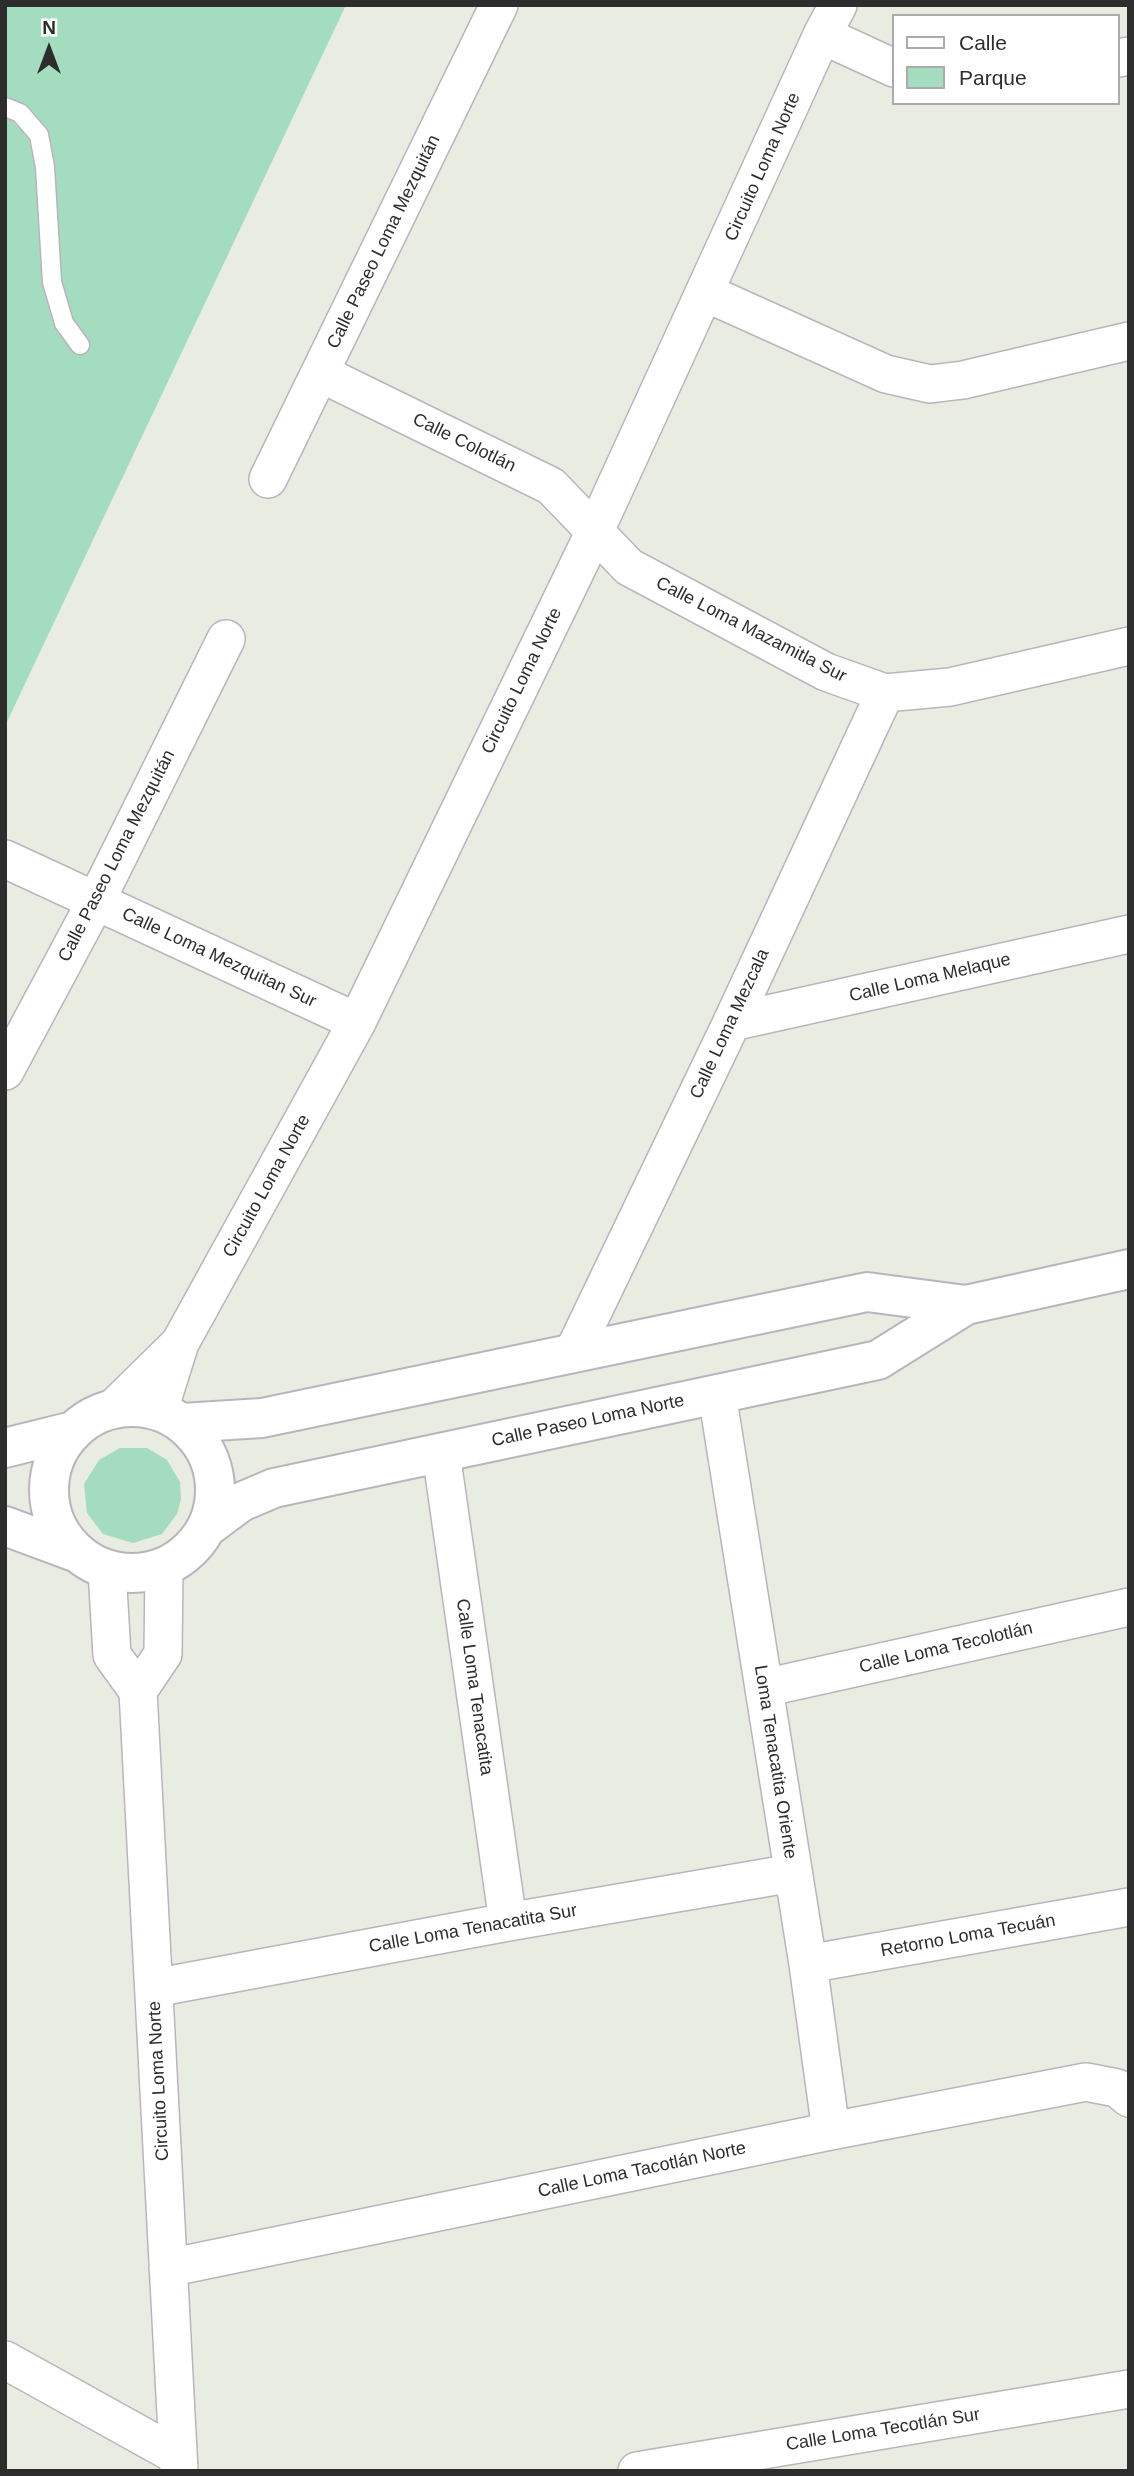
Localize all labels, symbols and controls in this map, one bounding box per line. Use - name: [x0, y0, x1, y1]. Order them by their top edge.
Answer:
- north arrow: [14, 14, 84, 84]
- legend: [892, 14, 1120, 105]
- text: N: [42, 17, 56, 38]
- text: Calle: [959, 31, 1007, 54]
- text: Parque: [959, 66, 1027, 89]
- street label: Circuito Loma Norte: [721, 89, 805, 245]
- street label: Calle Paseo Loma Mezquitán: [323, 132, 445, 352]
- street label: Calle Colotlán: [409, 409, 519, 477]
- street label: Calle Loma Mazamitla Sur: [652, 572, 850, 688]
- street label: Circuito Loma Norte: [477, 604, 567, 758]
- street label: Calle Paseo Loma Mezquitán: [54, 746, 180, 966]
- street label: Calle Loma Mezquitan Sur: [118, 903, 320, 1013]
- street label: Calle Loma Mezcala: [686, 946, 774, 1102]
- street label: Calle Loma Melaque: [847, 949, 1013, 1007]
- street label: Circuito Loma Norte: [219, 1111, 315, 1261]
- street label: Calle Paseo Loma Norte: [490, 1390, 686, 1452]
- street label: Calle Loma Tenacatita: [451, 1597, 497, 1777]
- street label: Calle Loma Tecolotlán: [857, 1618, 1035, 1678]
- street label: Loma Tenacatita Oriente: [749, 1663, 801, 1861]
- street label: Calle Loma Tenacatita Sur: [367, 1900, 579, 1958]
- street label: Retorno Loma Tecuán: [879, 1910, 1057, 1962]
- street label: Circuito Loma Norte: [144, 2001, 174, 2161]
- street label: Calle Loma Tacotlán Norte: [536, 2137, 748, 2203]
- street label: Calle Loma Tecotlán Sur: [784, 2404, 982, 2456]

